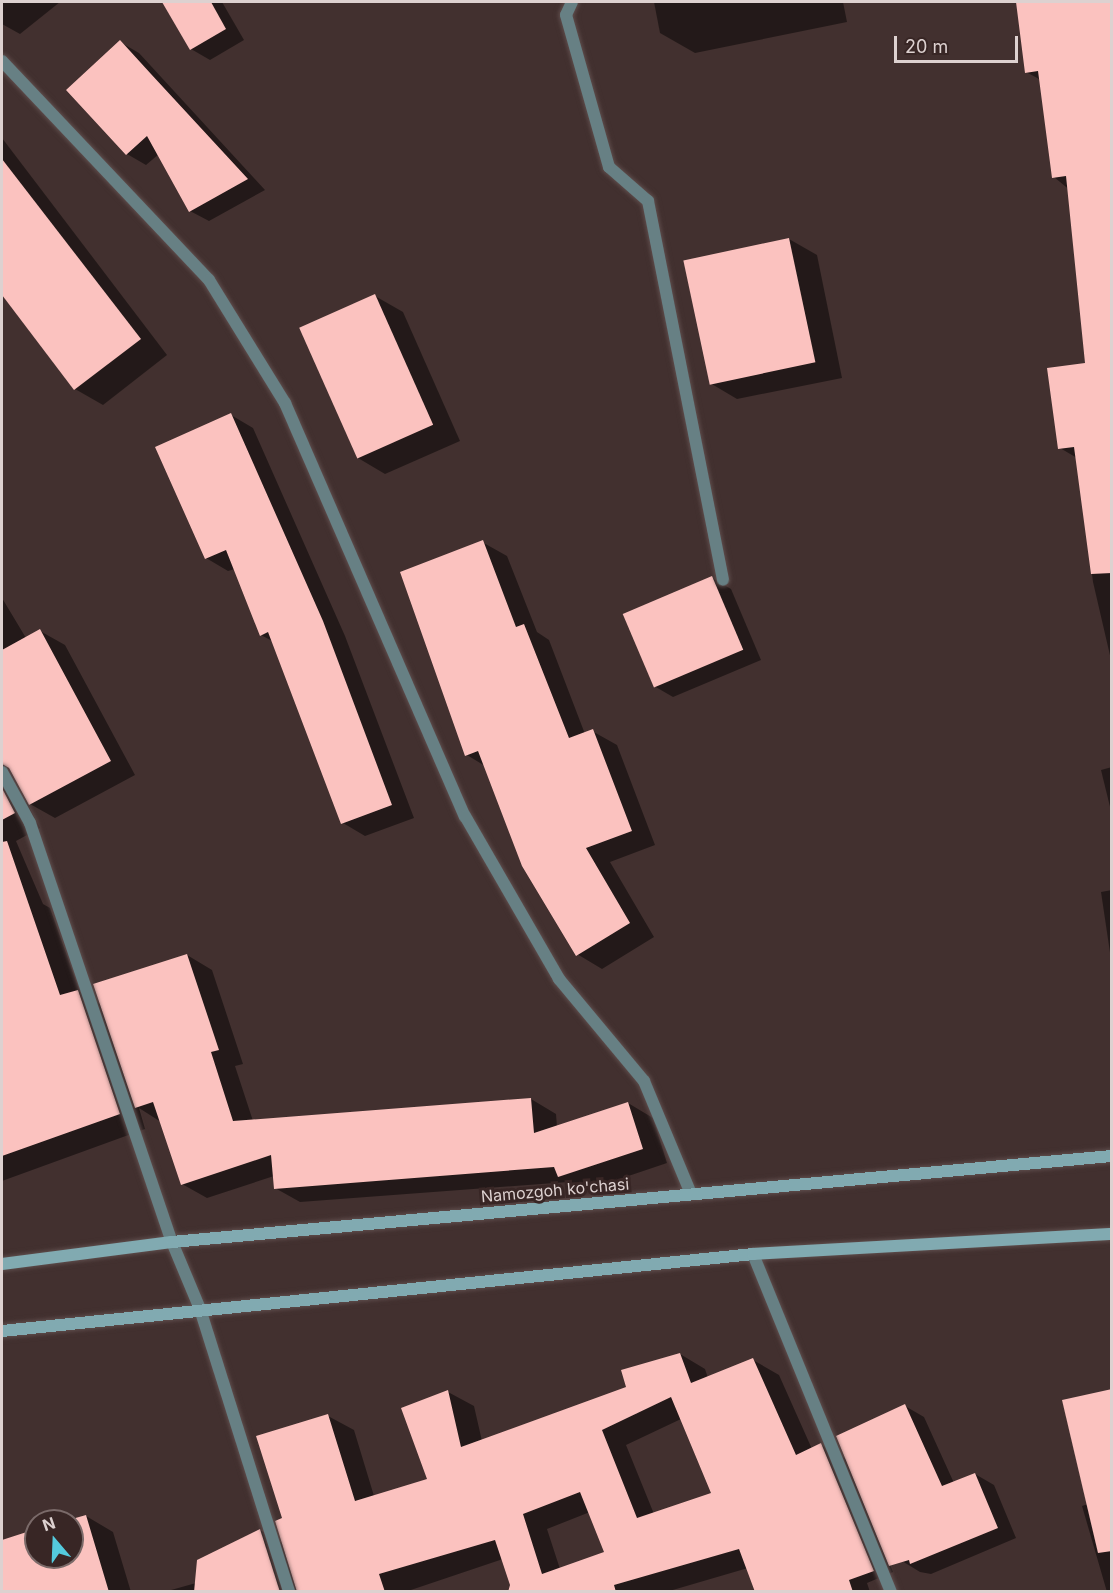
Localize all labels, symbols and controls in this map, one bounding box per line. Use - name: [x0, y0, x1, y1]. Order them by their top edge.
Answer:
- scale bar: [897, 24, 1022, 62]
- text: 20 m: [905, 36, 948, 57]
- street label: Namozgoh ko'chasi: [480, 1174, 630, 1206]
- north arrow: [24, 1509, 84, 1569]
- text: N: [40, 1512, 58, 1535]

